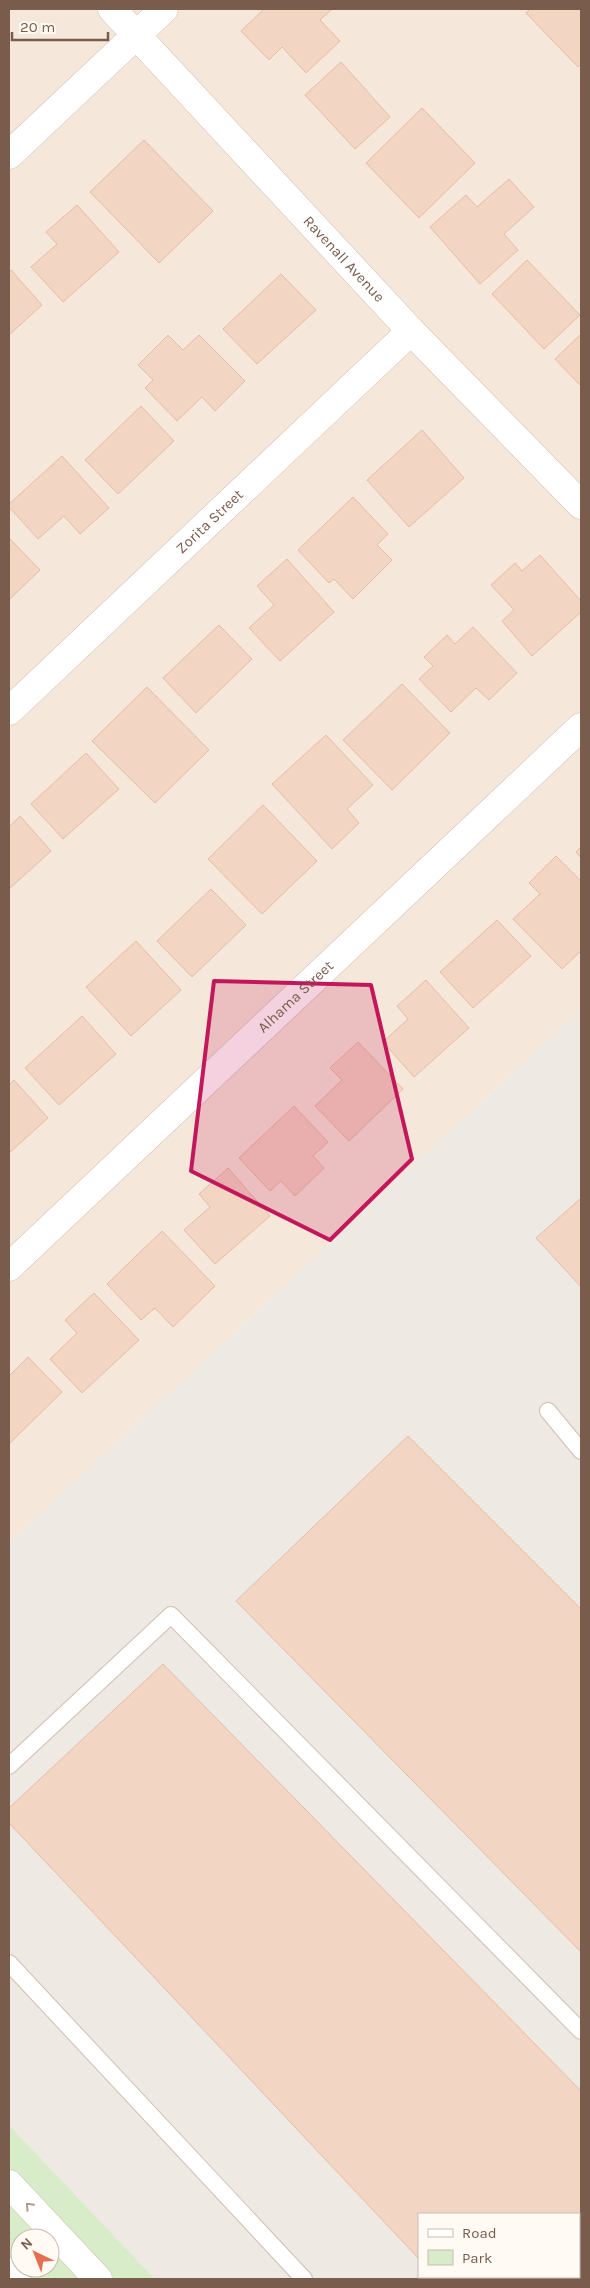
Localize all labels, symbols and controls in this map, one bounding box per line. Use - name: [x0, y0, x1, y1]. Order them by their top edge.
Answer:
- scale bar: [12, 10, 109, 42]
- text: 20 m: [20, 18, 55, 36]
- street label: Ravenall Avenue: [300, 212, 389, 306]
- street label: Zorita Street: [172, 485, 247, 557]
- street label: Alhama Street: [254, 956, 337, 1036]
- one-way arrow: [26, 2202, 35, 2211]
- legend: [418, 2213, 580, 2278]
- text: Road: [462, 2224, 497, 2242]
- north arrow: [10, 2228, 60, 2278]
- text: N: [17, 2234, 36, 2254]
- text: Park: [462, 2249, 492, 2267]

